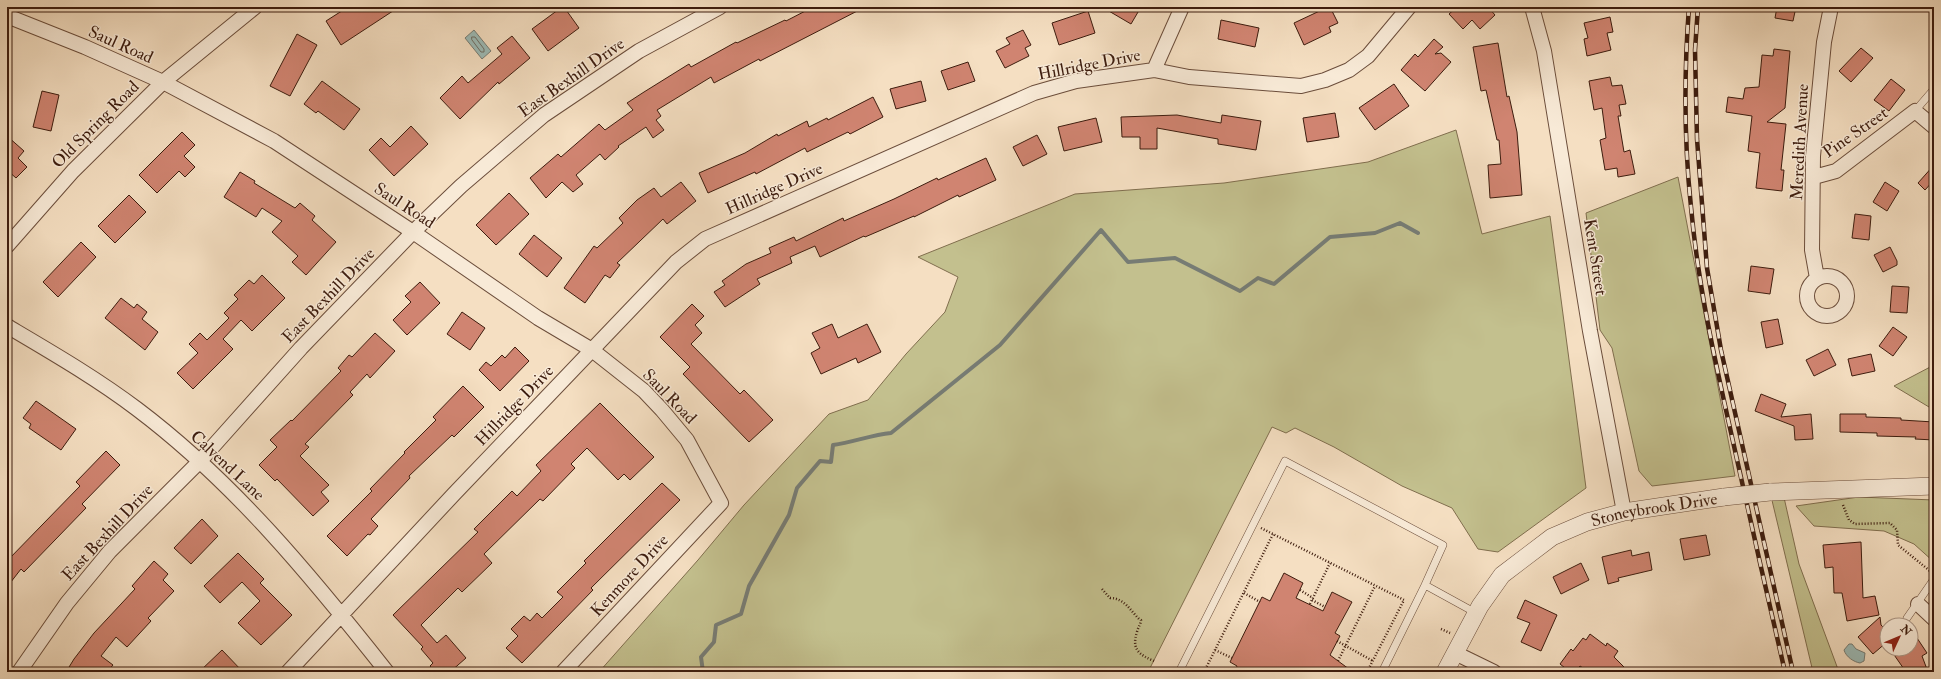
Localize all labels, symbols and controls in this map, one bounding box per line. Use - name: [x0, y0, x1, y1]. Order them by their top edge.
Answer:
- street label: Saul Road: [85, 21, 157, 68]
- street label: East Bexhill Drive: [514, 33, 628, 122]
- street label: Hillridge Drive: [1036, 44, 1142, 85]
- street label: Old Spring Road: [47, 76, 145, 173]
- street label: Meredith Avenue: [1786, 83, 1813, 201]
- street label: Pine Street: [1819, 102, 1892, 162]
- street label: Hillridge Drive: [722, 158, 826, 219]
- street label: Saul Road: [370, 178, 440, 233]
- street label: Kent Street: [1579, 217, 1612, 297]
- street label: East Bexhill Drive: [278, 243, 379, 347]
- street label: Hillridge Drive: [471, 361, 558, 450]
- street label: Saul Road: [638, 364, 701, 429]
- street label: Calvend Lane: [186, 426, 269, 505]
- street label: East Bexhill Drive: [57, 480, 158, 585]
- street label: Stoneybrook Drive: [1589, 488, 1719, 531]
- street label: Kenmore Drive: [586, 530, 673, 621]
- north arrow: [1879, 617, 1919, 657]
- text: N: [1897, 622, 1915, 639]

